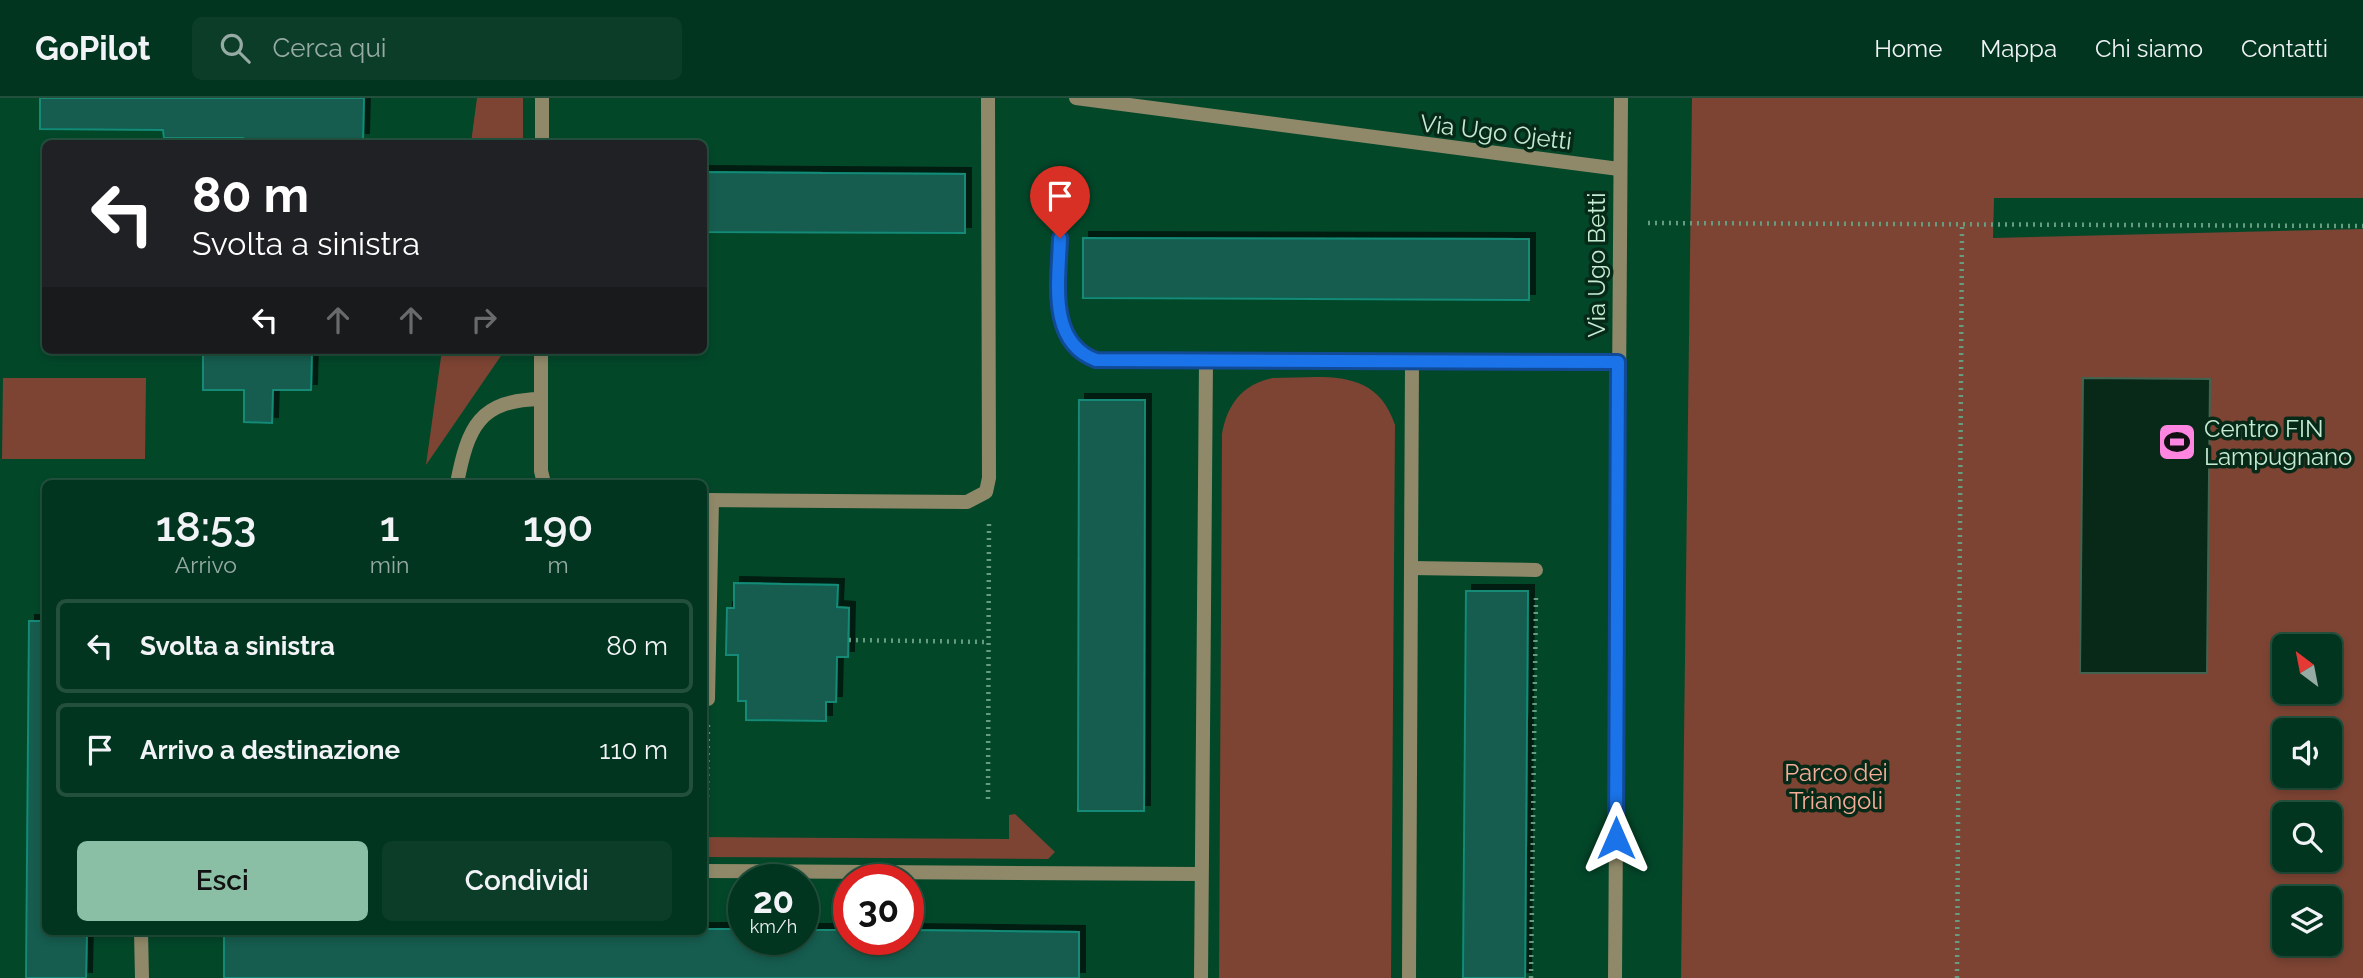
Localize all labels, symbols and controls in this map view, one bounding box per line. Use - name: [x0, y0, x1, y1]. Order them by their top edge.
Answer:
- search box: [192, 17, 682, 80]
- text: GoPilot: [35, 29, 150, 68]
- icon: search: [216, 29, 254, 67]
- text: Cerca qui: [272, 33, 387, 63]
- text: Home: [1874, 34, 1942, 63]
- text: Mappa: [1980, 34, 2057, 63]
- text: Chi siamo: [2095, 34, 2203, 63]
- text: Contatti: [2241, 34, 2328, 63]
- street label: Via Ugo Ojetti: [1419, 108, 1573, 156]
- text: 80 m: [192, 166, 309, 223]
- pin: [1030, 166, 1090, 238]
- icon: left: [77, 168, 168, 259]
- icon: arrive: [1041, 177, 1079, 215]
- street label: Via Ugo Betti: [1582, 192, 1611, 338]
- text: Svolta a sinistra: [192, 225, 420, 262]
- icon: left: [246, 301, 284, 339]
- icon: ahead: [319, 301, 357, 339]
- icon: ahead: [392, 301, 430, 339]
- icon: right: [465, 301, 503, 339]
- place label: Centro FIN Lampugnano: [2204, 414, 2352, 471]
- sports icon: Centro FIN Lampugnano: [2156, 421, 2198, 463]
- text: 18:53: [156, 502, 256, 551]
- text: 1: [380, 502, 400, 551]
- text: 190: [523, 502, 593, 551]
- text: Arrivo: [175, 551, 237, 578]
- text: min: [370, 551, 409, 578]
- text: m: [548, 551, 569, 578]
- icon: left: [81, 627, 119, 665]
- text: Svolta a sinistra: [140, 631, 335, 661]
- text: 80 m: [606, 631, 668, 661]
- north arrow: [2272, 634, 2342, 704]
- map controls: [2272, 634, 2342, 956]
- button: sound: [2272, 718, 2342, 788]
- icon: arrive: [81, 731, 119, 769]
- text: Arrivo a destinazione: [140, 735, 400, 765]
- text: 110 m: [599, 735, 668, 765]
- park label: Parco dei Triangoli: [1784, 758, 1888, 815]
- position arrow: [1579, 801, 1653, 875]
- button: search: [2272, 802, 2342, 872]
- button: Esci: [77, 841, 368, 921]
- button: Condividi: [382, 841, 672, 921]
- speed limit sign: 30: [833, 864, 924, 955]
- text: 20: [753, 880, 794, 921]
- button: layers: [2272, 886, 2342, 956]
- text: km/h: [750, 916, 797, 937]

